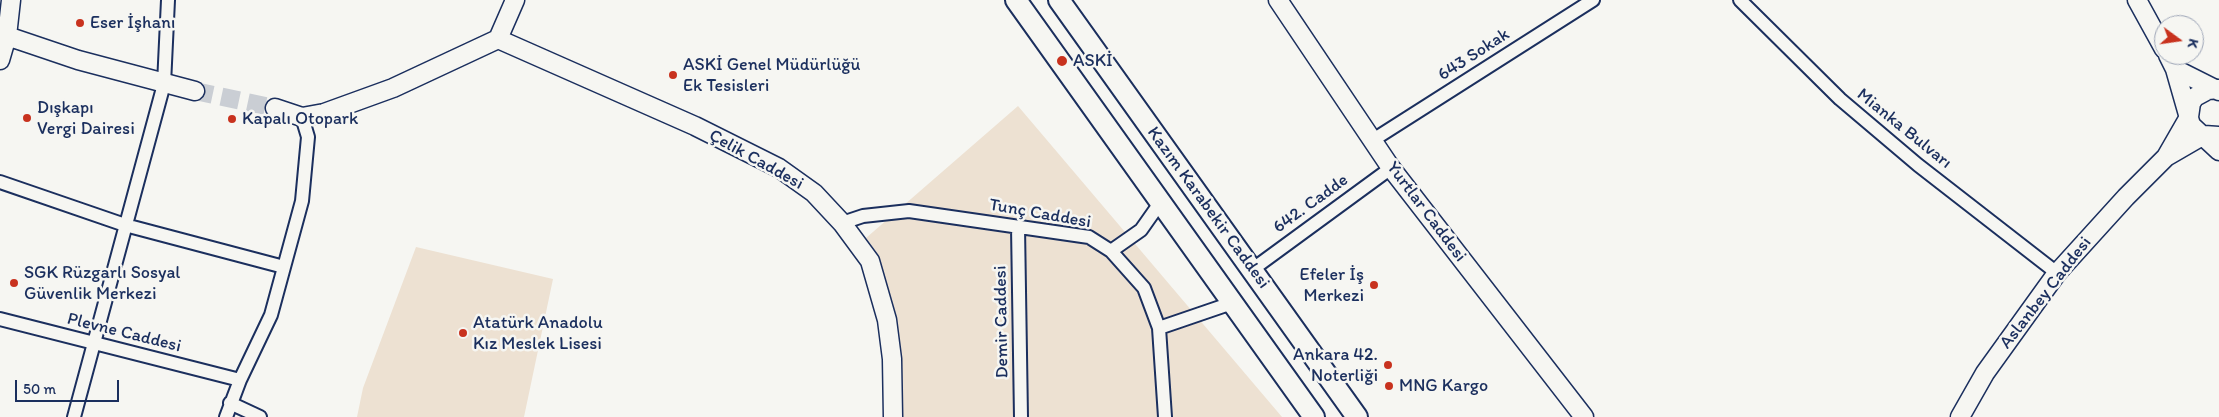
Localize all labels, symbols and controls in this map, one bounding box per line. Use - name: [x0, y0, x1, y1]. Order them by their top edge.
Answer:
- place label: Eser İşhanı: [90, 12, 175, 34]
- north arrow: [2154, 15, 2204, 65]
- marker: Eser İşhanı: [74, 17, 86, 29]
- street label: 643 Sokak: [1434, 24, 1514, 86]
- text: K: [2184, 37, 2202, 50]
- place label: ASKİ: [1073, 50, 1113, 72]
- place label: ASKİ Genel Müdürlüğü Ek Tesisleri: [683, 54, 861, 96]
- marker: ASKİ: [1055, 54, 1069, 68]
- marker: ASKİ Genel Müdürlüğü Ek Tesisleri: [667, 69, 679, 81]
- street label: Mianka Bulvarı: [1852, 84, 1956, 174]
- place label: Dışkapı Vergi Dairesi: [37, 97, 135, 140]
- place label: Kapalı Otopark: [242, 108, 358, 130]
- marker: Dışkapı Vergi Dairesi: [21, 112, 33, 124]
- marker: Kapalı Otopark: [226, 113, 238, 125]
- street label: Kazım Karabekir Caddesi: [1142, 123, 1274, 293]
- street label: Çelik Caddesi: [705, 125, 807, 195]
- street label: Yurtlar Caddesi: [1381, 157, 1471, 267]
- street label: 642. Cadde: [1269, 170, 1353, 238]
- street label: Tunç Caddesi: [987, 194, 1093, 234]
- street label: Aslanbey Caddesi: [1996, 233, 2096, 353]
- place label: SGK Rüzgarlı Sosyal Güvenlik Merkezi: [24, 262, 180, 304]
- place label: Efeler İş Merkezi: [1300, 264, 1364, 306]
- street label: Demir Caddesi: [990, 265, 1014, 379]
- marker: SGK Rüzgarlı Sosyal Güvenlik Merkezi: [8, 277, 20, 289]
- marker: Efeler İş Merkezi: [1368, 279, 1380, 291]
- street label: Plevne Caddesi: [65, 308, 183, 358]
- place label: Atatürk Anadolu Kız Meslek Lisesi: [473, 312, 603, 354]
- marker: Atatürk Anadolu Kız Meslek Lisesi: [457, 327, 469, 339]
- place label: Ankara 42. Noterliği: [1293, 344, 1378, 386]
- marker: Ankara 42. Noterliği: [1382, 359, 1394, 371]
- scale bar: [18, 370, 121, 402]
- place label: MNG Kargo: [1399, 375, 1488, 397]
- text: 50 m: [23, 380, 56, 398]
- marker: MNG Kargo: [1383, 380, 1395, 392]

